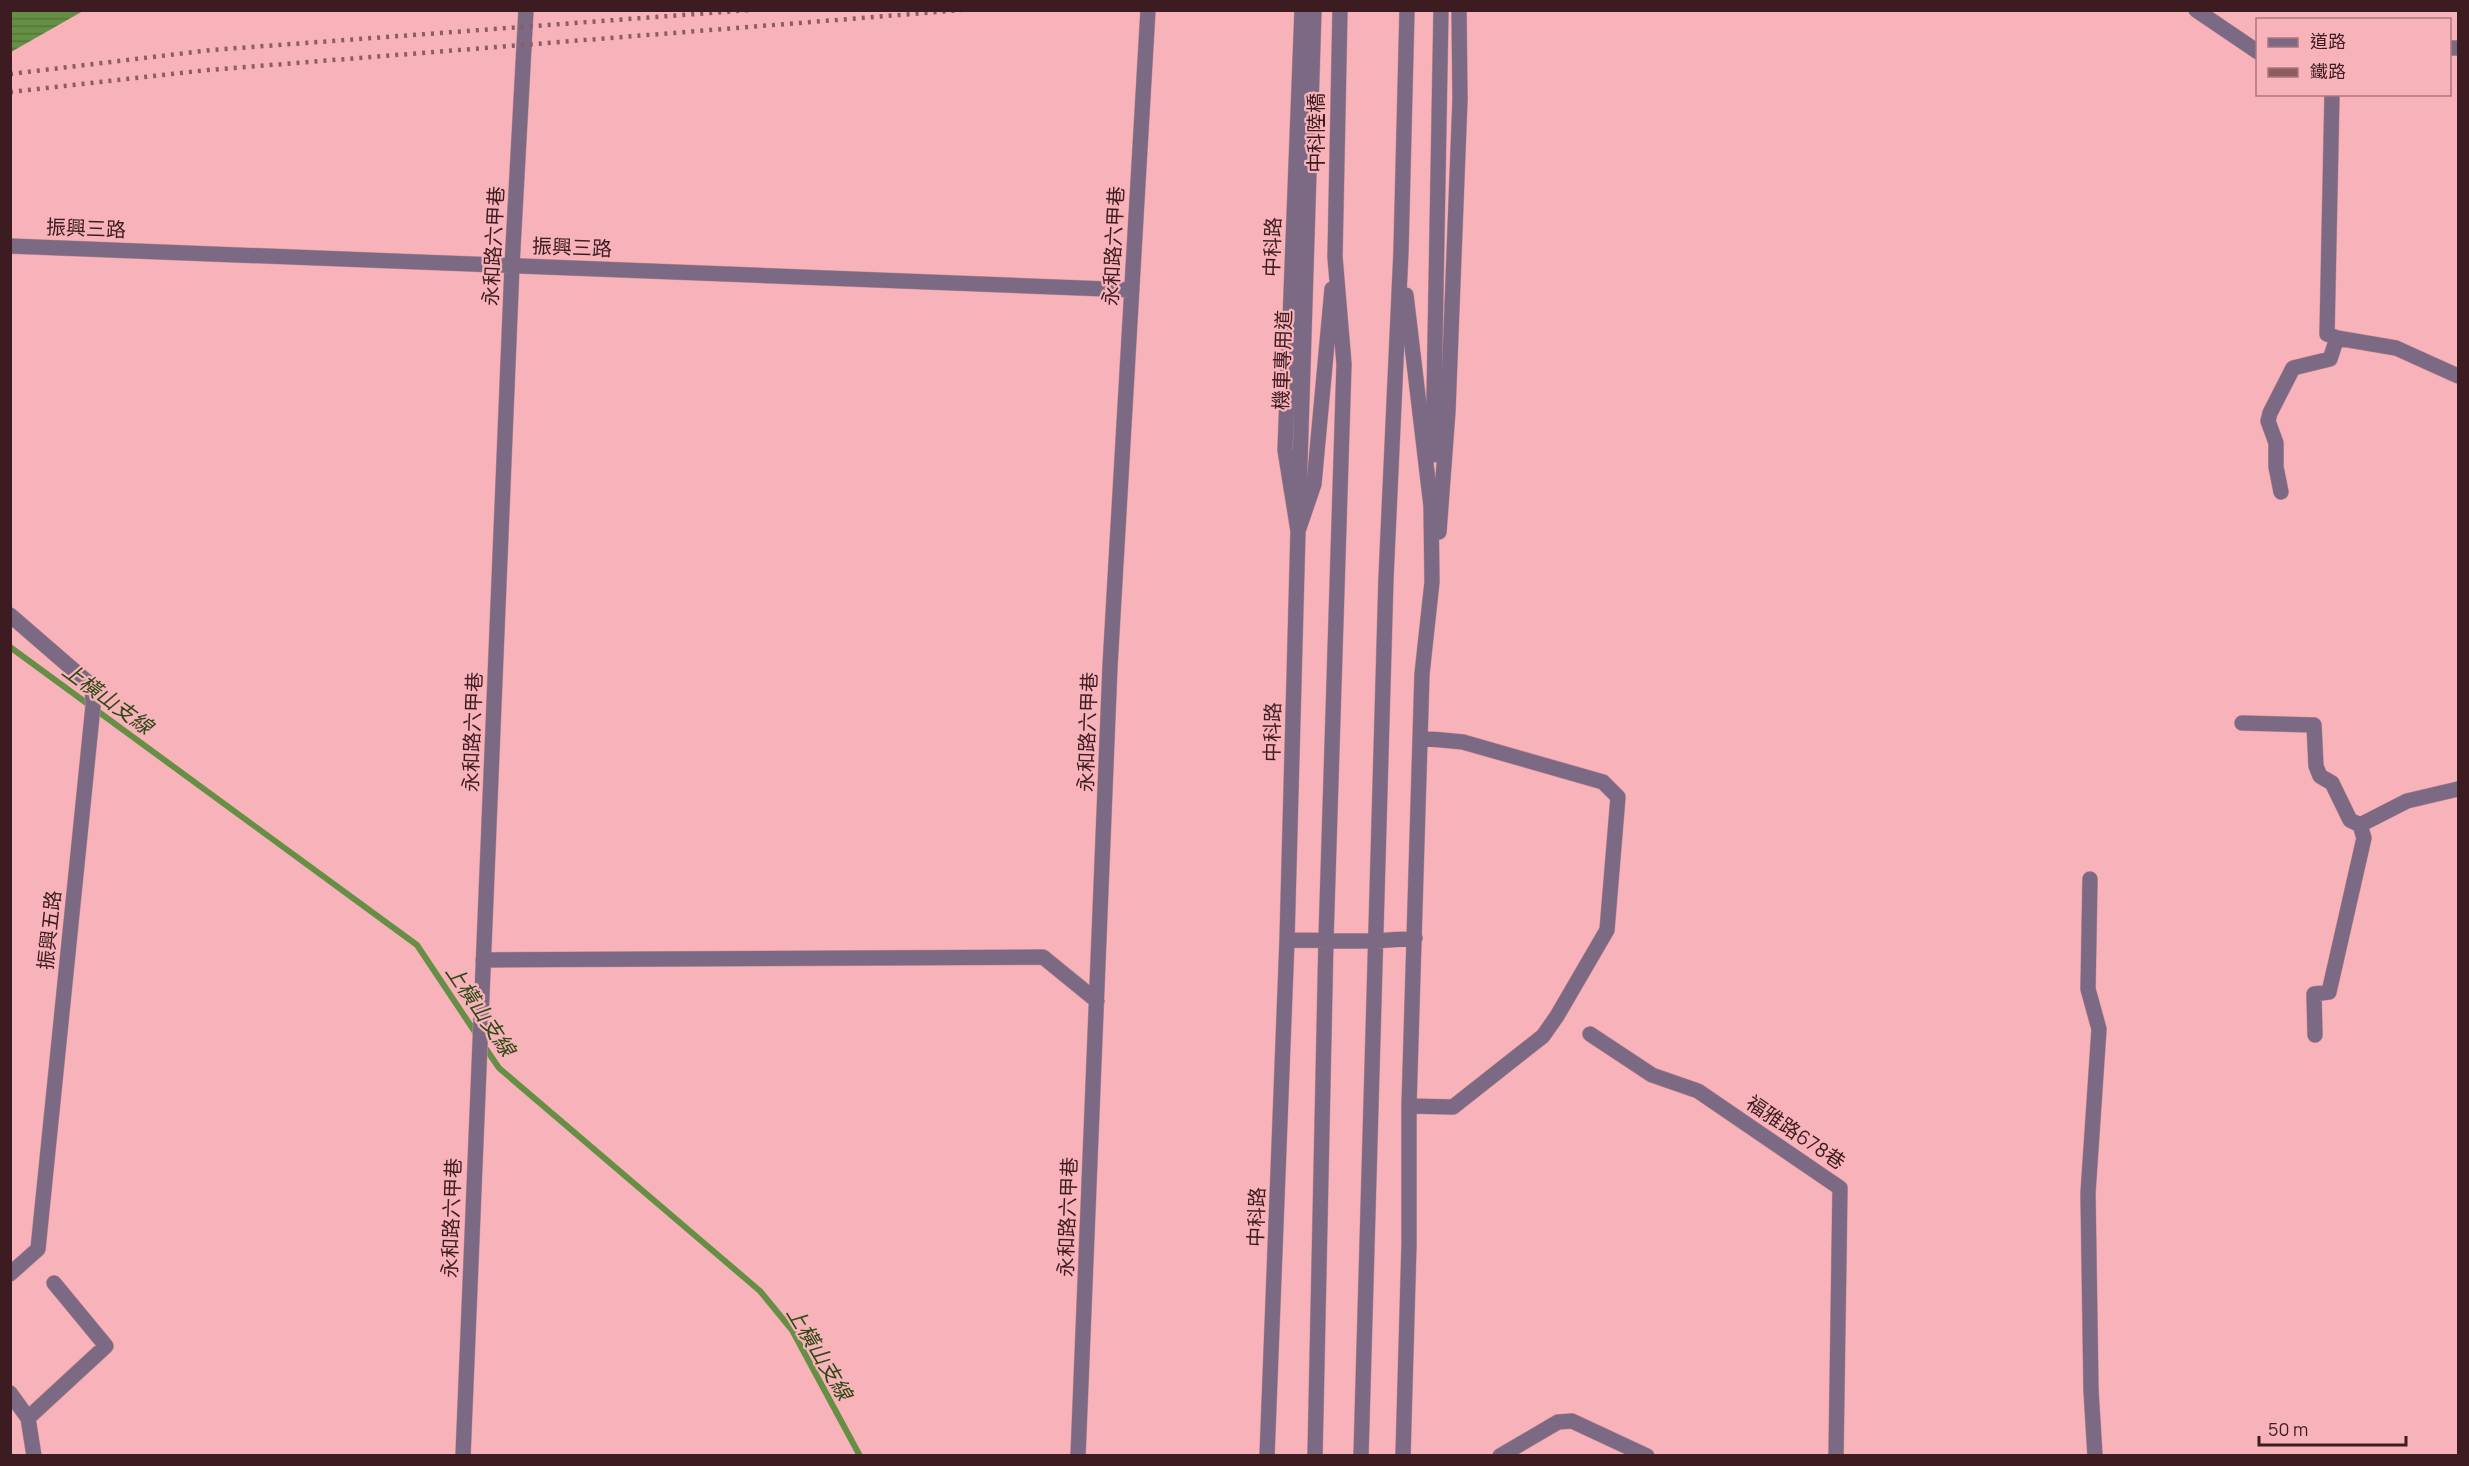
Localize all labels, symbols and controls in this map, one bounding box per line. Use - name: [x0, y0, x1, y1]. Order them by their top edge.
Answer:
- legend: [2256, 18, 2451, 96]
- text: 道路: [2310, 29, 2346, 53]
- text: 鐵路: [2310, 59, 2346, 83]
- street label: 中科陸橋: [1302, 93, 1329, 173]
- street label: 永和路六甲巷: [476, 185, 510, 307]
- street label: 永和路六甲巷: [1096, 185, 1130, 307]
- street label: 振興三路: [46, 213, 126, 243]
- street label: 中科路: [1257, 217, 1287, 277]
- street label: 振興三路: [532, 232, 612, 262]
- street label: 機車專用道: [1267, 310, 1297, 410]
- water label: 上橫山支線: [57, 656, 160, 741]
- street label: 永和路六甲巷: [456, 672, 488, 792]
- street label: 永和路六甲巷: [1071, 672, 1103, 792]
- street label: 中科路: [1258, 702, 1286, 762]
- street label: 振興五路: [31, 889, 67, 971]
- water label: 上橫山支線: [440, 959, 523, 1063]
- street label: 福雅路678巷: [1741, 1089, 1851, 1175]
- street label: 永和路六甲巷: [1051, 1157, 1083, 1277]
- street label: 永和路六甲巷: [435, 1158, 467, 1278]
- street label: 中科路: [1241, 1187, 1271, 1247]
- water label: 上橫山支線: [781, 1301, 860, 1407]
- scale bar: [2259, 1409, 2406, 1447]
- text: 50 m: [2268, 1417, 2308, 1441]

